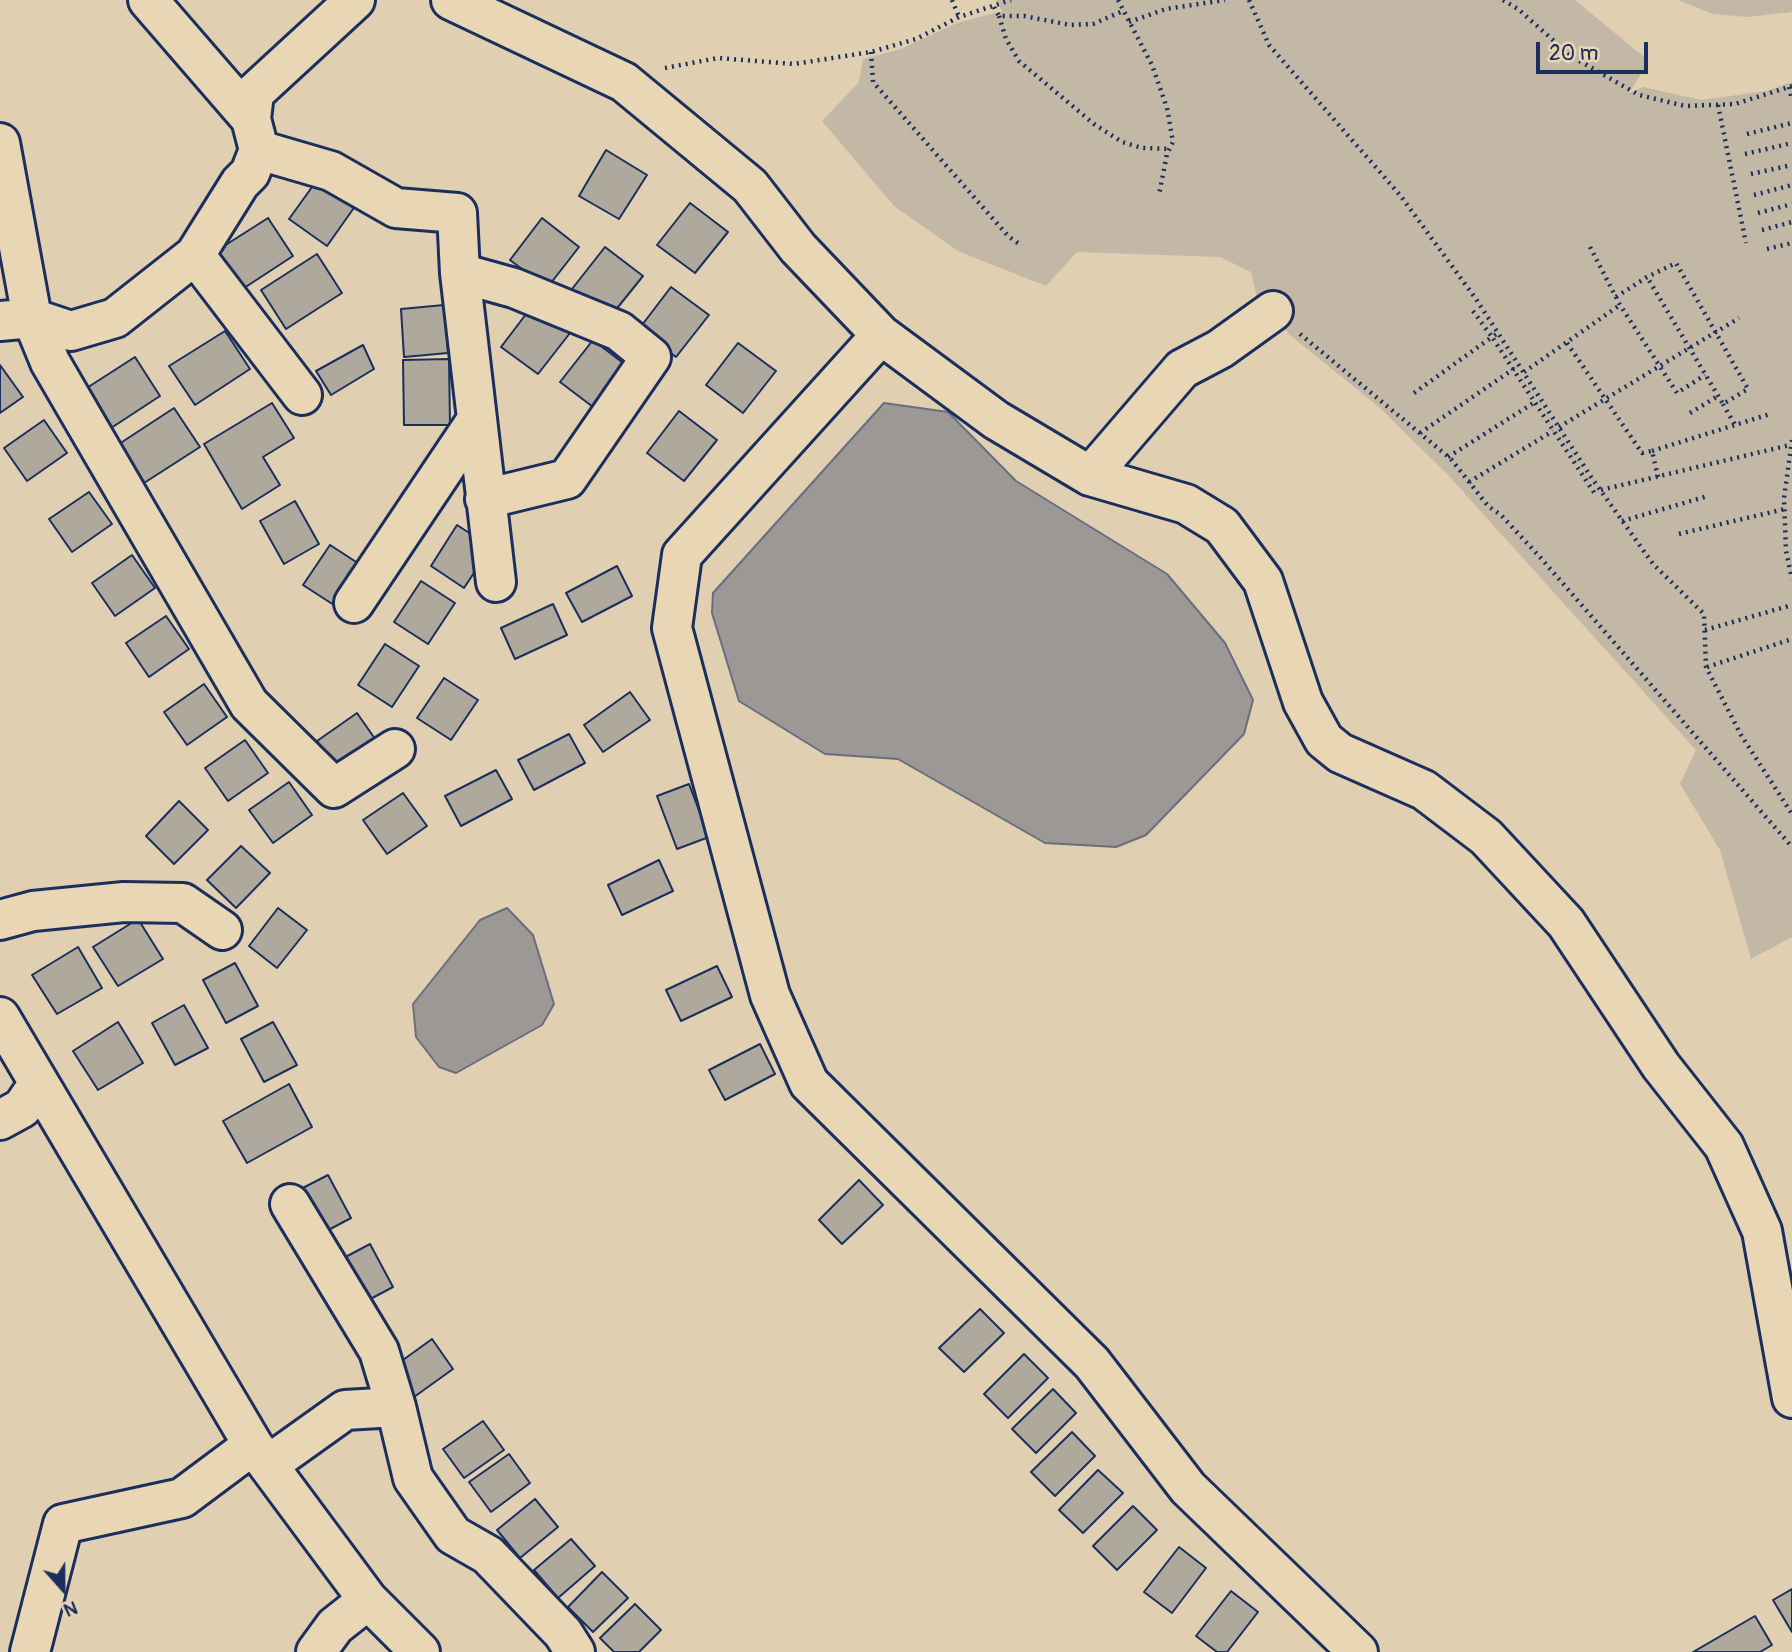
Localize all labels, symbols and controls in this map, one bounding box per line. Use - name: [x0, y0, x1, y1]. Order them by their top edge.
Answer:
- scale bar: [1540, 28, 1652, 72]
- text: 20 m: [1549, 40, 1598, 67]
- north arrow: [28, 1554, 98, 1624]
- text: N: [60, 1595, 81, 1622]

